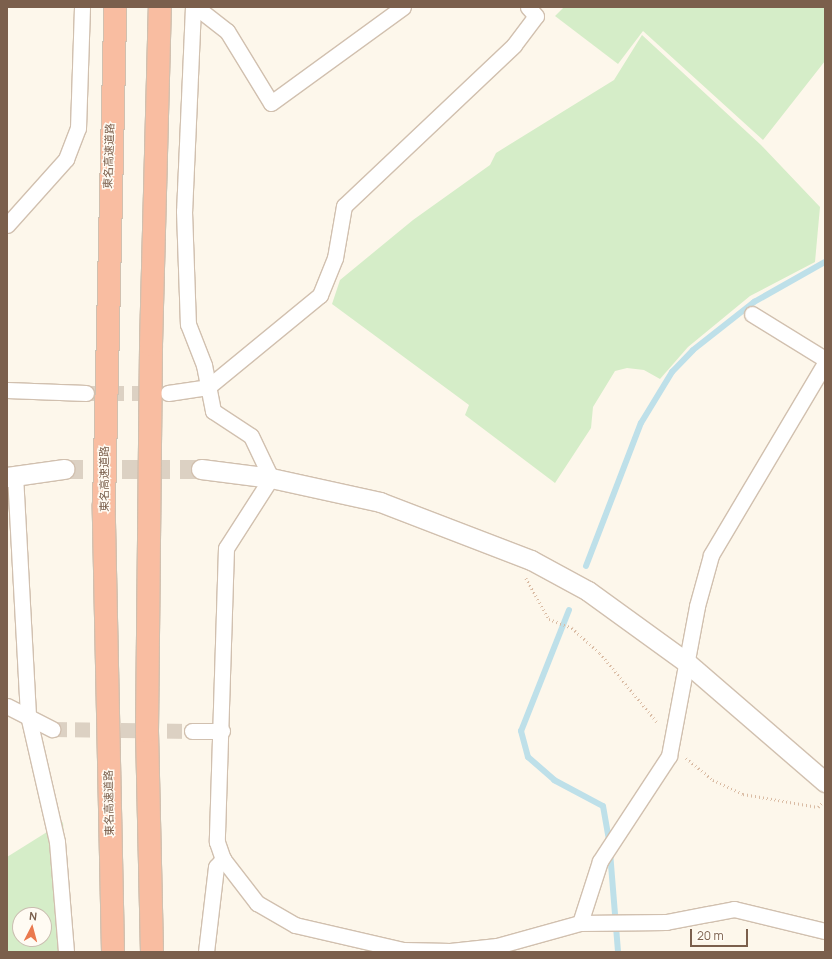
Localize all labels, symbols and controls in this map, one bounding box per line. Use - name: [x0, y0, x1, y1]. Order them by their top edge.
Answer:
- street label: 東名高速道路: [101, 123, 117, 189]
- street label: 東名高速道路: [97, 446, 111, 512]
- street label: 東名高速道路: [102, 770, 116, 836]
- north arrow: [12, 907, 52, 947]
- text: N: [28, 908, 38, 923]
- scale bar: [692, 921, 750, 947]
- text: 20 m: [697, 927, 724, 944]

